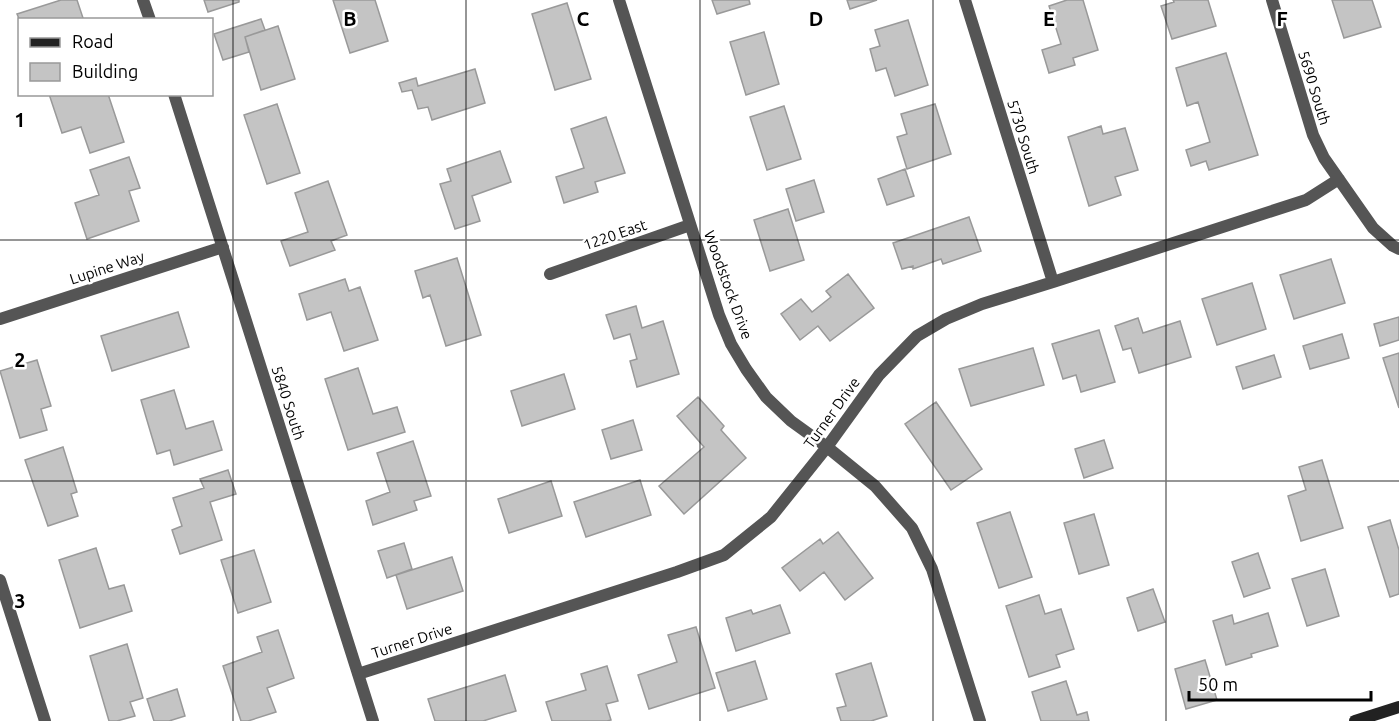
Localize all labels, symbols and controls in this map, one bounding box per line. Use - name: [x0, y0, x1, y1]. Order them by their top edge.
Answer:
- text: B: [343, 7, 357, 30]
- text: C: [577, 7, 590, 30]
- text: D: [809, 7, 823, 30]
- text: E: [1043, 7, 1055, 30]
- text: F: [1276, 7, 1288, 30]
- legend: [18, 18, 213, 96]
- text: Road: [72, 31, 114, 51]
- street label: 5690 South: [1295, 49, 1334, 127]
- text: Building: [72, 61, 138, 81]
- street label: 5730 South: [1004, 98, 1043, 176]
- text: 1: [14, 108, 26, 131]
- street label: 1220 East: [581, 216, 649, 253]
- street label: Woodstock Drive: [701, 228, 756, 342]
- street label: Lupine Way: [67, 247, 146, 288]
- text: 2: [14, 348, 26, 371]
- street label: 5840 South: [269, 364, 308, 442]
- street label: Turner Drive: [800, 374, 863, 452]
- text: 3: [14, 589, 26, 612]
- street label: Turner Drive: [369, 620, 454, 662]
- scale bar: [1189, 664, 1370, 702]
- text: 50 m: [1198, 674, 1238, 694]

